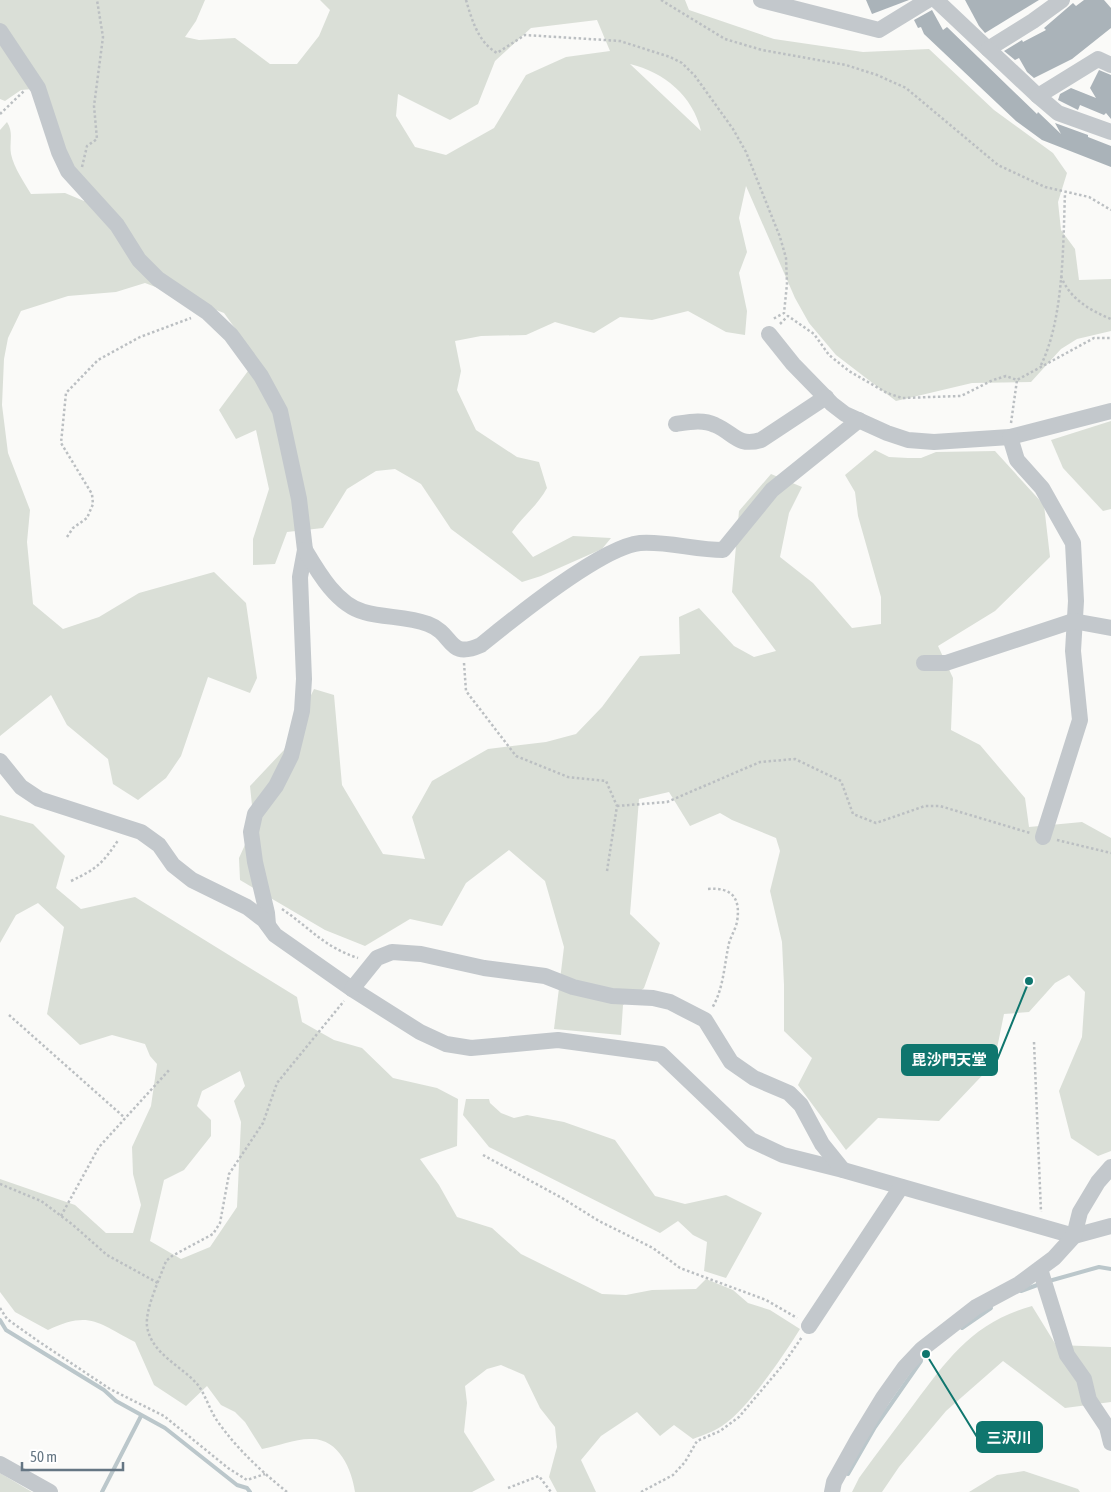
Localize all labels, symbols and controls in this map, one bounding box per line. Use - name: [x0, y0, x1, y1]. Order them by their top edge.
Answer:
- callout: 毘沙門天堂: [902, 1045, 997, 1075]
- text: 毘沙門天堂: [911, 1051, 987, 1068]
- callout: 三沢川: [977, 1422, 1042, 1452]
- text: 三沢川: [986, 1429, 1032, 1446]
- scale bar: [22, 1440, 124, 1472]
- text: 50 m: [30, 1448, 57, 1465]

